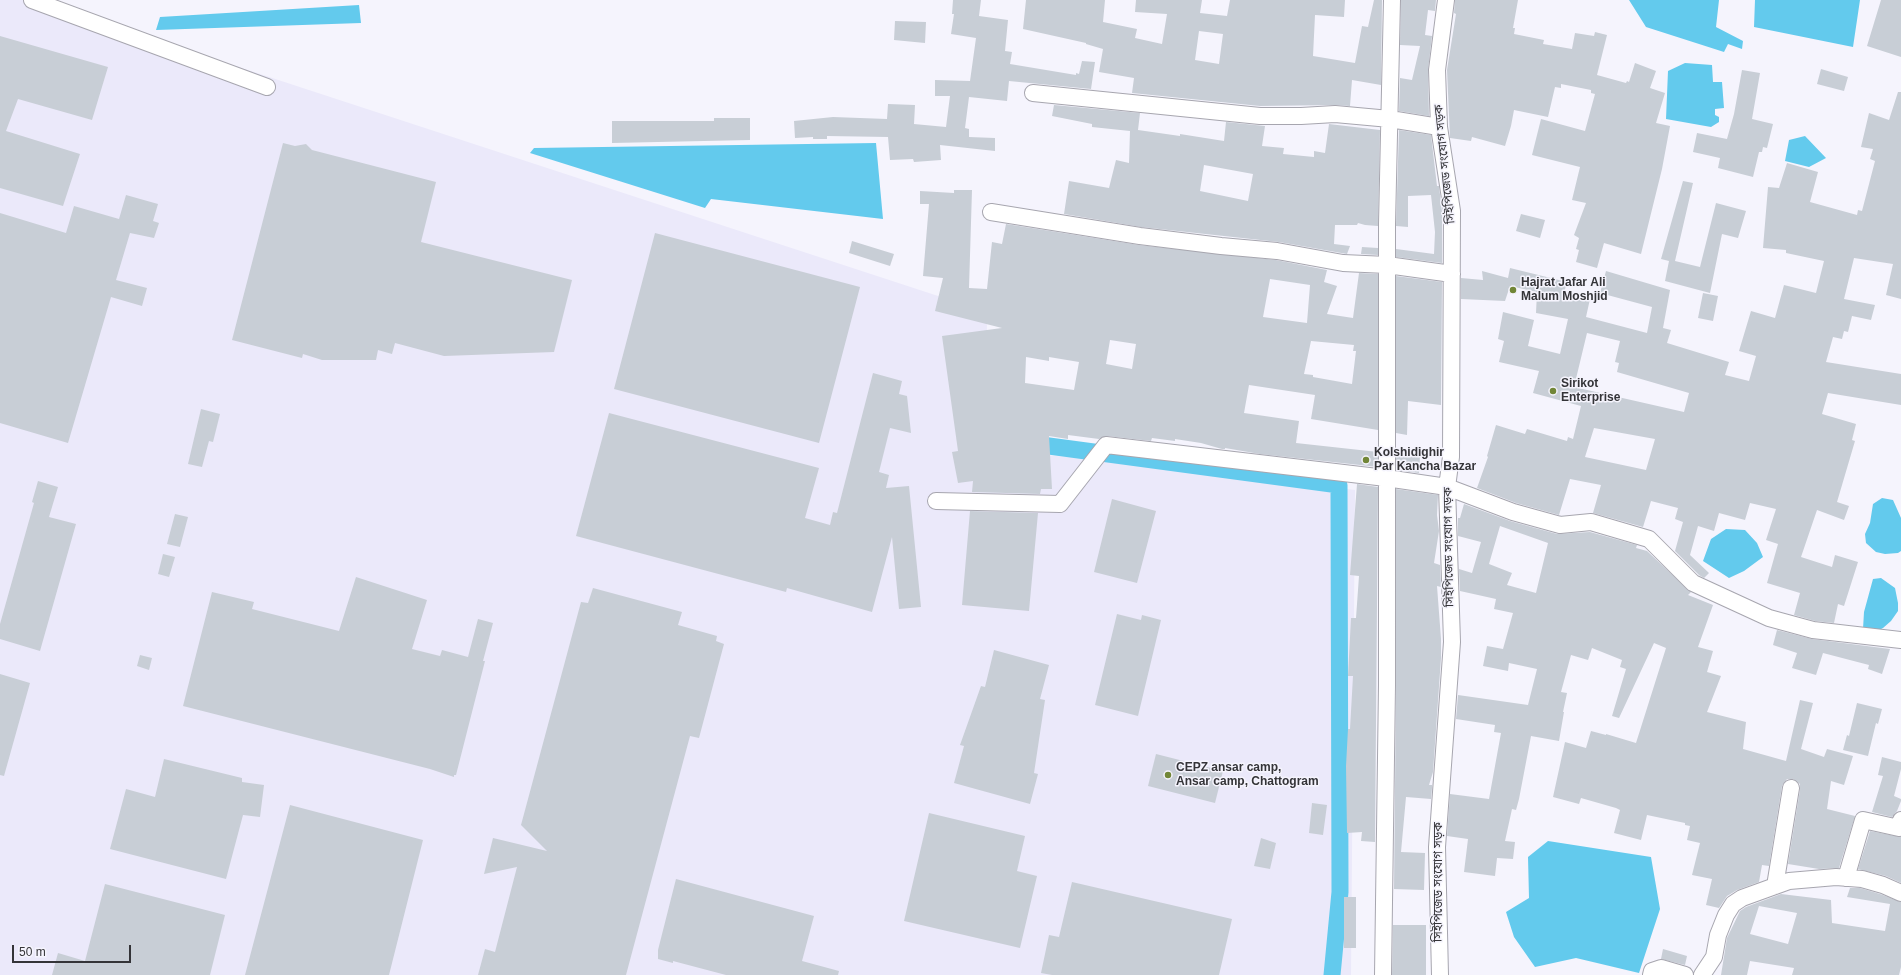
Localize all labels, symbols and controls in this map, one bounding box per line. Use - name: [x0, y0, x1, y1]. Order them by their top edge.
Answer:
- street label: সিইপিজেড সংযোগ সড়ক: [1432, 104, 1458, 224]
- place label: Hajrat Jafar Ali Malum Moshjid: [1521, 276, 1608, 304]
- marker: Hajrat Jafar Ali Malum Moshjid: [1508, 285, 1518, 295]
- place label: Sirikot Enterprise: [1561, 377, 1620, 405]
- marker: Sirikot Enterprise: [1548, 386, 1558, 396]
- place label: Kolshidighir Par Kancha Bazar: [1374, 446, 1476, 474]
- marker: Kolshidighir Par Kancha Bazar: [1361, 455, 1371, 465]
- street label: সিইপিজেড সংযোগ সড়ক: [1441, 487, 1457, 607]
- place label: CEPZ ansar camp, Ansar camp, Chattogram: [1176, 761, 1319, 789]
- marker: CEPZ ansar camp, Ansar camp, Chattogram: [1163, 770, 1173, 780]
- street label: সিইপিজেড সংযোগ সড়ক: [1432, 822, 1446, 942]
- scale bar: [14, 937, 133, 963]
- text: 50 m: [19, 945, 46, 959]

